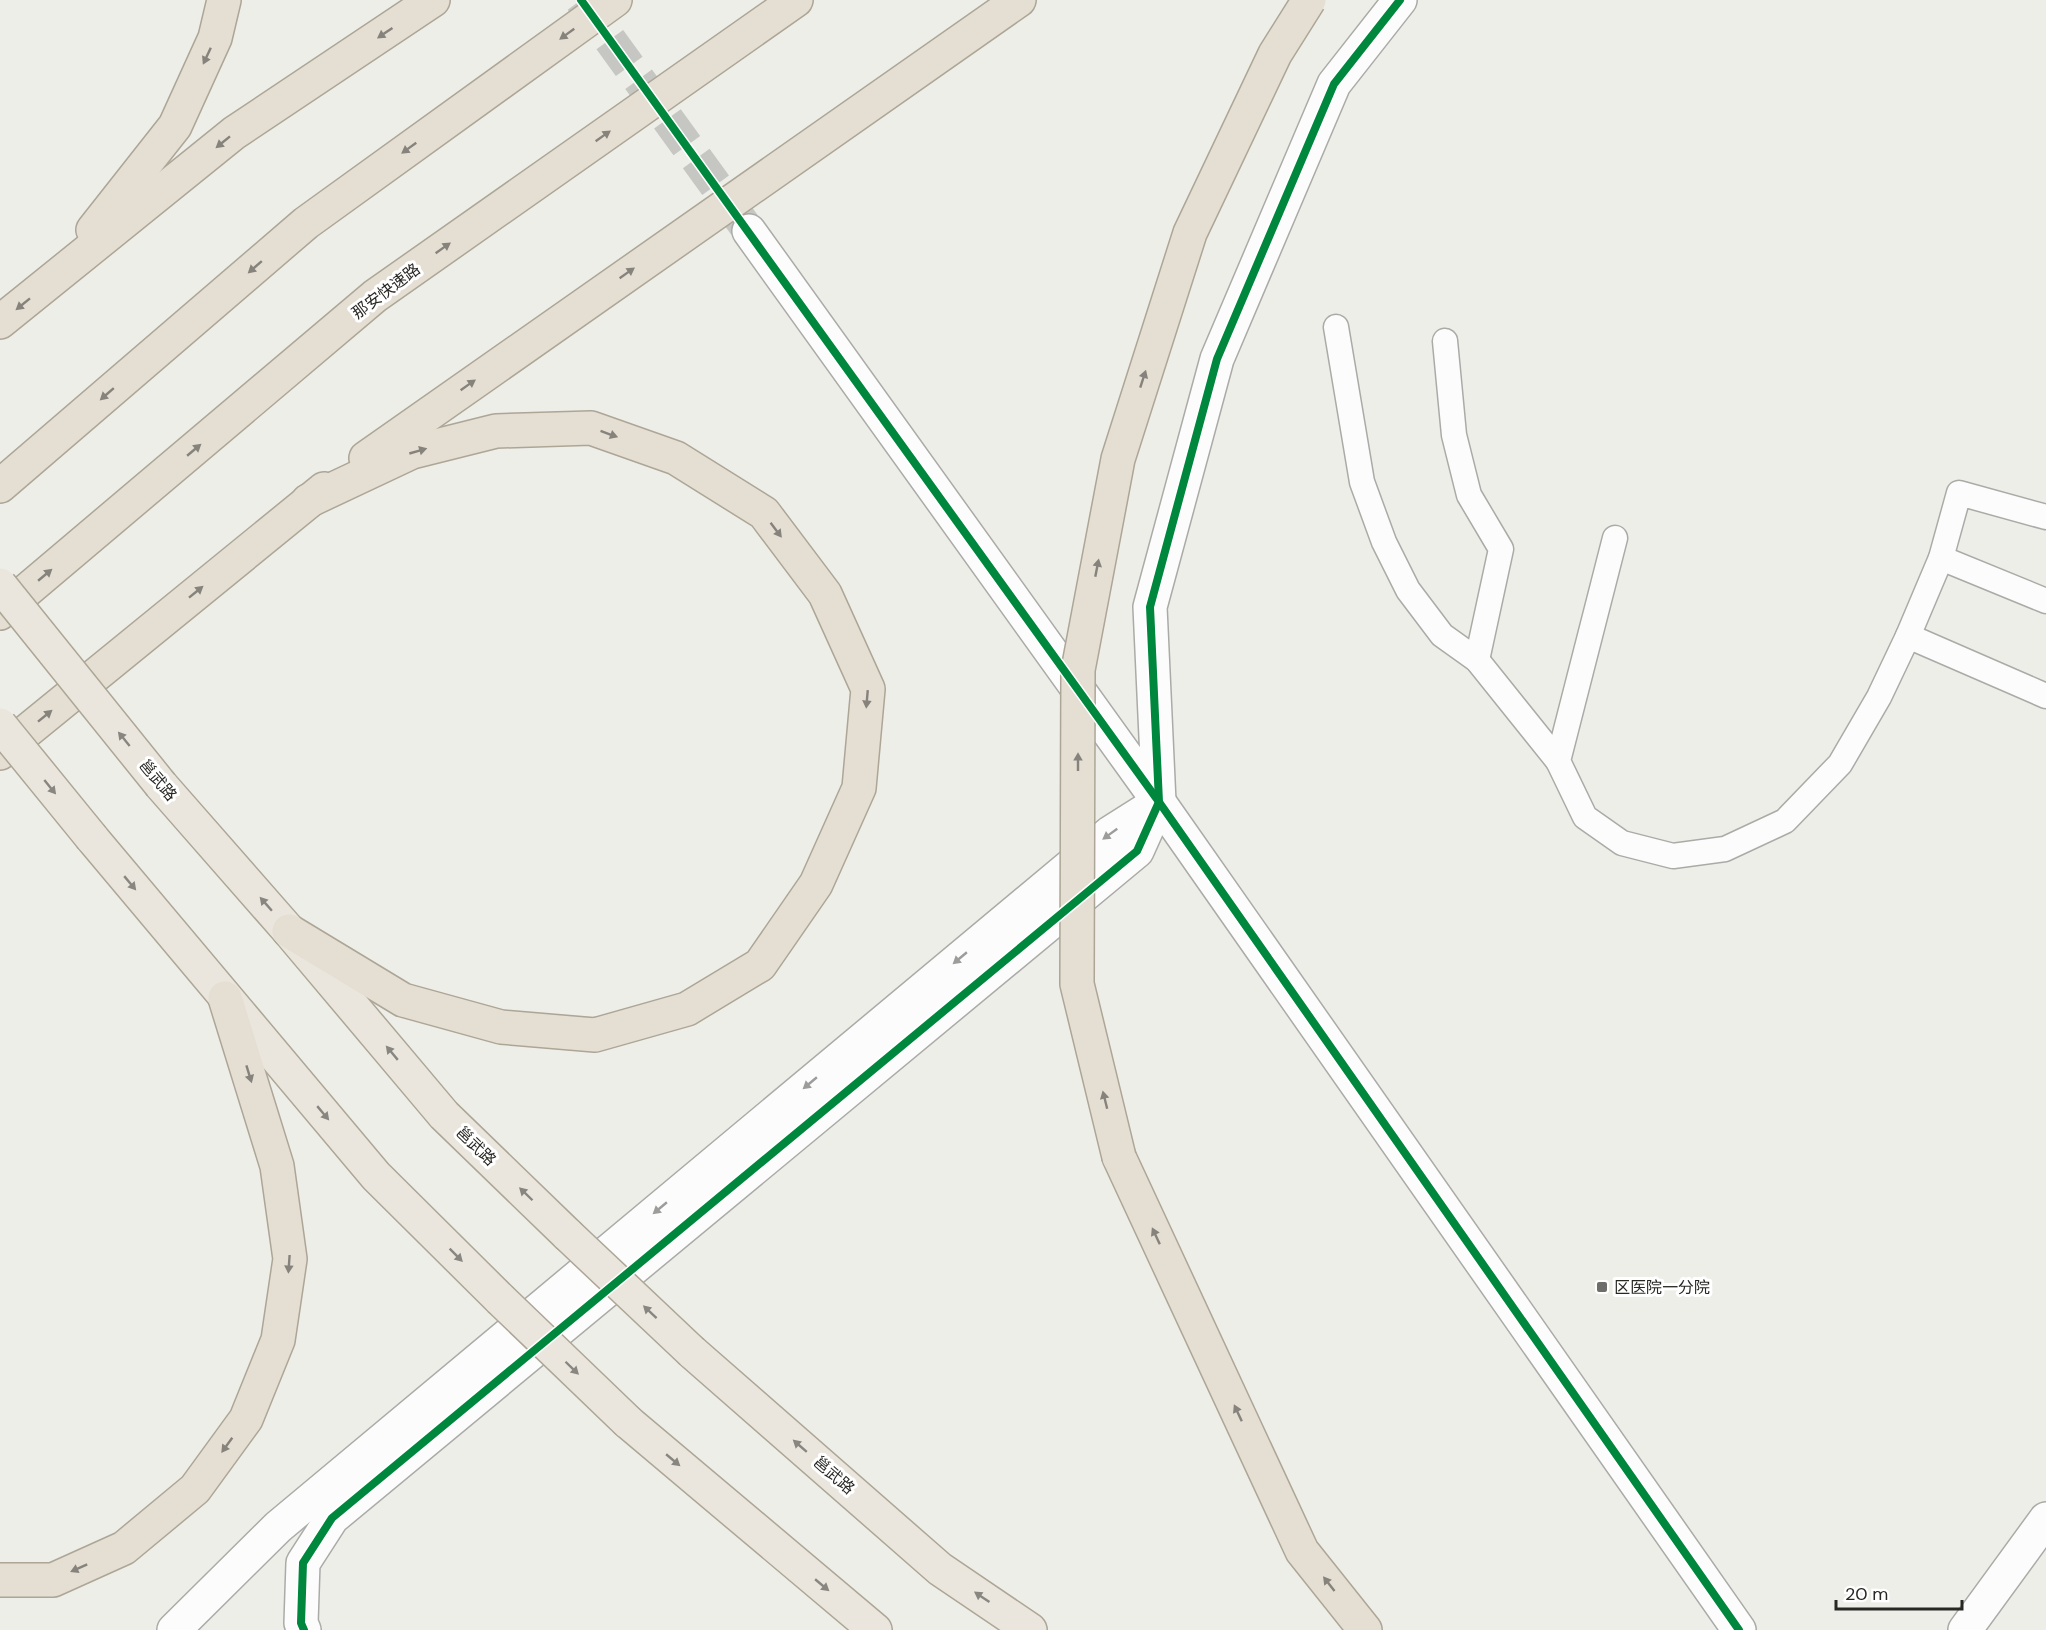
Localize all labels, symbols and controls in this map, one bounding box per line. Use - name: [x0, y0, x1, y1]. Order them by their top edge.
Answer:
- one-way arrow: [377, 27, 393, 38]
- one-way arrow: [560, 28, 576, 40]
- one-way arrow: [203, 47, 212, 64]
- one-way arrow: [594, 130, 610, 142]
- one-way arrow: [215, 135, 231, 148]
- one-way arrow: [402, 142, 418, 154]
- one-way arrow: [435, 242, 451, 254]
- street label: 那安快速路: [348, 259, 424, 323]
- one-way arrow: [247, 260, 262, 274]
- one-way arrow: [619, 267, 635, 279]
- one-way arrow: [15, 297, 30, 310]
- one-way arrow: [1139, 370, 1148, 388]
- one-way arrow: [459, 379, 475, 391]
- one-way arrow: [100, 387, 115, 400]
- one-way arrow: [601, 430, 619, 440]
- one-way arrow: [186, 443, 202, 456]
- one-way arrow: [409, 446, 427, 455]
- one-way arrow: [770, 522, 782, 537]
- one-way arrow: [1093, 559, 1102, 578]
- one-way arrow: [37, 569, 53, 582]
- one-way arrow: [188, 586, 203, 599]
- one-way arrow: [862, 690, 872, 709]
- one-way arrow: [37, 710, 52, 723]
- one-way arrow: [118, 731, 131, 747]
- one-way arrow: [1073, 752, 1083, 771]
- street label: 邕武路: [135, 755, 181, 805]
- one-way arrow: [44, 779, 57, 795]
- one-way arrow: [1103, 828, 1119, 840]
- one-way arrow: [123, 875, 136, 891]
- one-way arrow: [260, 897, 273, 912]
- one-way arrow: [953, 951, 968, 964]
- one-way arrow: [386, 1046, 399, 1061]
- one-way arrow: [244, 1065, 254, 1083]
- one-way arrow: [803, 1076, 818, 1089]
- one-way arrow: [1100, 1091, 1110, 1109]
- one-way arrow: [316, 1105, 329, 1120]
- street label: 邕武路: [451, 1122, 501, 1170]
- one-way arrow: [519, 1188, 533, 1202]
- one-way arrow: [653, 1201, 668, 1214]
- one-way arrow: [1151, 1227, 1160, 1244]
- one-way arrow: [448, 1248, 462, 1262]
- one-way arrow: [284, 1254, 293, 1273]
- place label: 区医院一分院: [1614, 1277, 1710, 1298]
- marker: 区医院一分院: [1595, 1280, 1609, 1294]
- one-way arrow: [642, 1305, 657, 1319]
- one-way arrow: [564, 1361, 579, 1374]
- one-way arrow: [1233, 1404, 1242, 1421]
- one-way arrow: [221, 1438, 233, 1453]
- one-way arrow: [793, 1440, 808, 1453]
- street label: 邕武路: [809, 1451, 859, 1499]
- one-way arrow: [665, 1453, 680, 1466]
- one-way arrow: [71, 1563, 88, 1572]
- scale bar: [1836, 1573, 1962, 1611]
- one-way arrow: [1322, 1576, 1335, 1592]
- one-way arrow: [814, 1579, 830, 1592]
- text: 20 m: [1845, 1582, 1888, 1606]
- one-way arrow: [974, 1592, 990, 1603]

